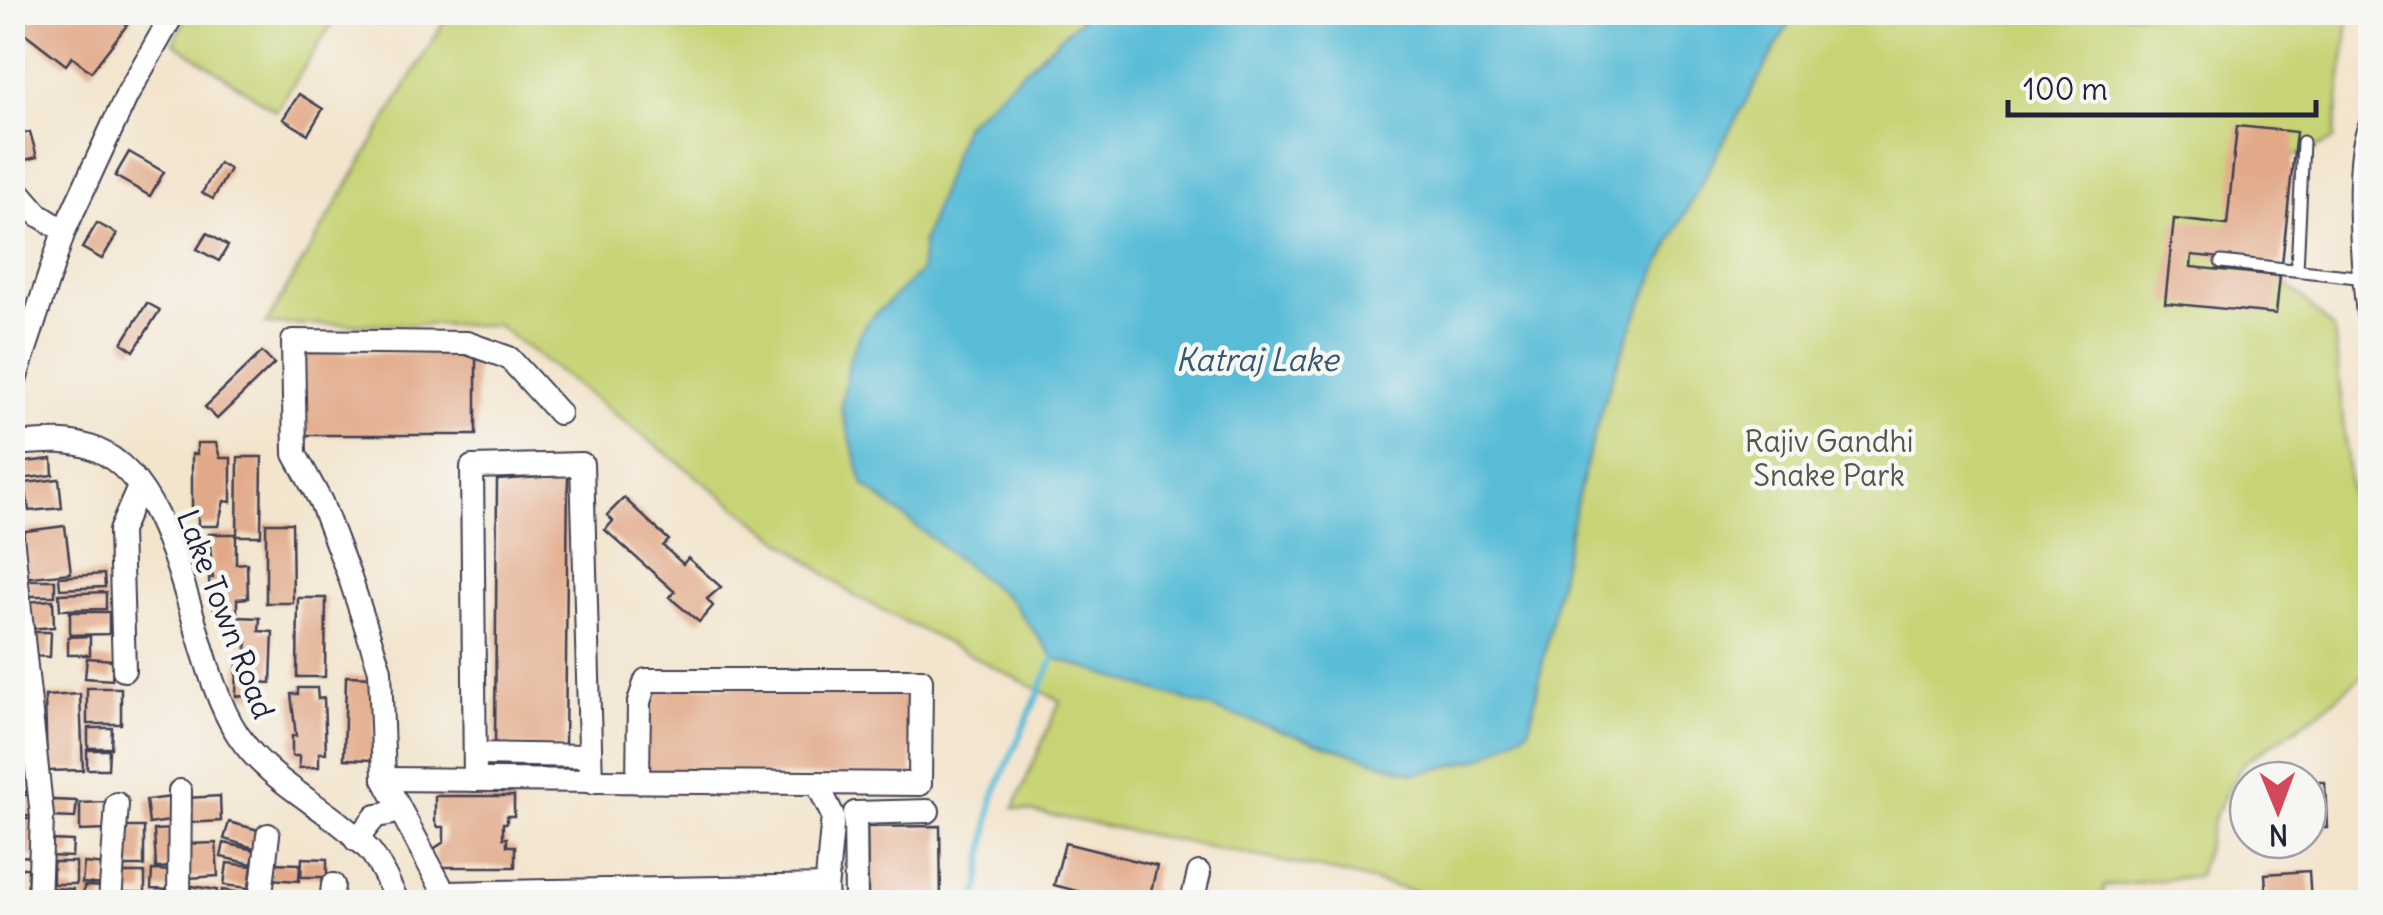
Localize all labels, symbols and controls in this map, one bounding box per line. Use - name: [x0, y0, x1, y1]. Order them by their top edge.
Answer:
- scale bar: [2008, 55, 2316, 117]
- text: 100 m: [2023, 70, 2108, 108]
- water label: Katraj Lake: [1175, 339, 1341, 380]
- park label: Rajiv Gandhi Snake Park: [1745, 422, 1914, 494]
- street label: Lake Town Road: [169, 504, 283, 724]
- north arrow: [2228, 760, 2328, 860]
- text: N: [2268, 817, 2288, 853]

